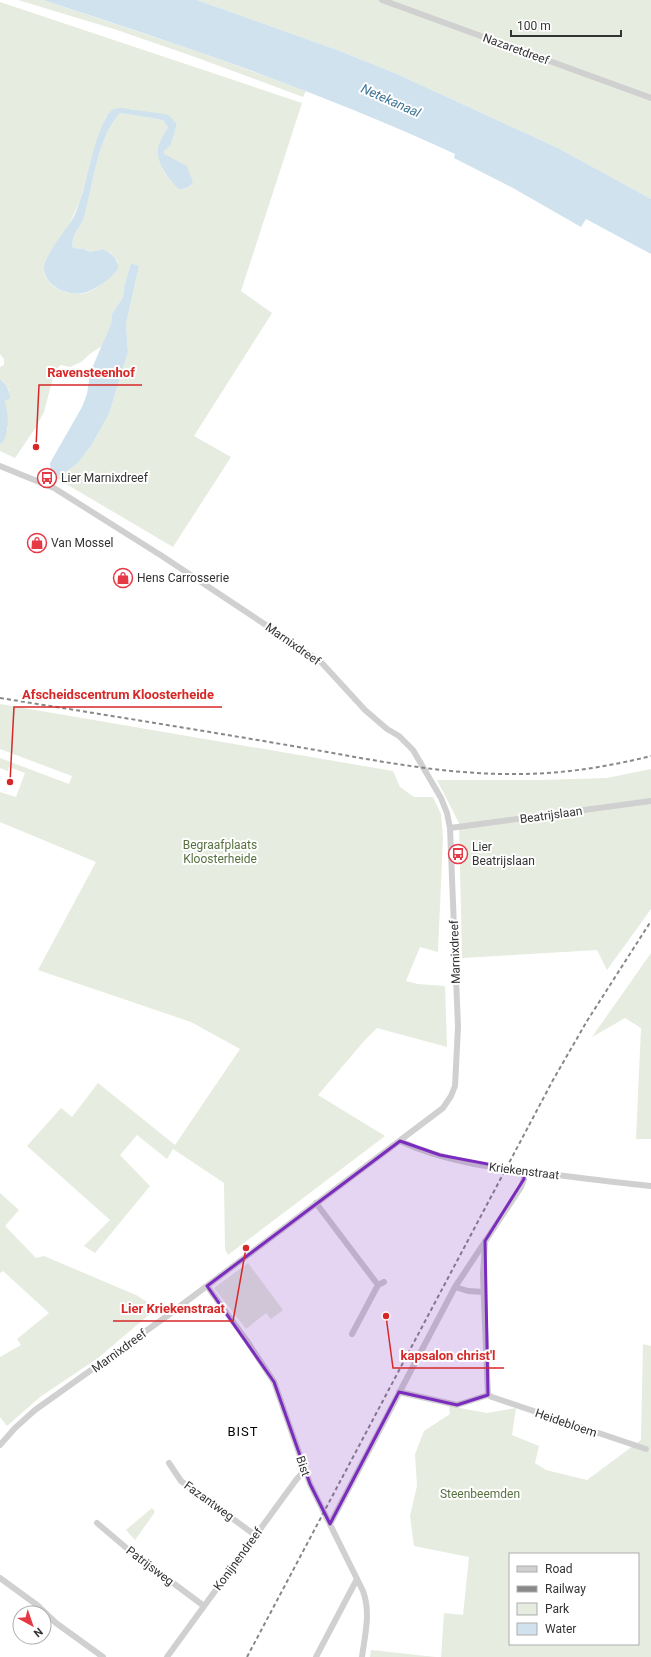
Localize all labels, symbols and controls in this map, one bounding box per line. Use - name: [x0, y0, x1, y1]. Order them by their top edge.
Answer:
- scale bar: [511, 12, 621, 38]
- text: 100 m: [517, 19, 551, 33]
- street label: Nazaretdreef: [481, 31, 552, 68]
- water label: Netekanaal: [359, 81, 424, 121]
- callout: Ravensteenhof: [39, 360, 142, 385]
- text: Ravensteenhof: [47, 365, 135, 380]
- bus stop icon: Lier Marnixdreef: [36, 467, 58, 489]
- place label: Lier Marnixdreef: [61, 471, 149, 485]
- shop icon: Van Mossel: [26, 532, 48, 554]
- place label: Van Mossel: [51, 536, 114, 550]
- shop icon: Hens Carrosserie: [112, 567, 134, 589]
- place label: Hens Carrosserie: [137, 571, 229, 585]
- street label: Marnixdreef: [263, 620, 324, 669]
- callout: Afscheidscentrum Kloosterheide: [14, 682, 222, 707]
- text: Afscheidscentrum Kloosterheide: [22, 687, 214, 702]
- street label: Beatrijslaan: [519, 804, 583, 826]
- park label: Begraafplaats Kloosterheide: [183, 838, 257, 866]
- place label: Lier Beatrijslaan: [472, 840, 535, 868]
- bus stop icon: Lier Beatrijslaan: [447, 843, 469, 865]
- street label: Marnixdreef: [447, 919, 463, 984]
- street label: Kriekenstraat: [488, 1160, 560, 1182]
- callout: Lier Kriekenstraat: [113, 1296, 233, 1321]
- text: Lier Kriekenstraat: [121, 1301, 226, 1316]
- street label: Marnixdreef: [89, 1326, 150, 1375]
- callout: kapsalon christ'l: [393, 1343, 504, 1368]
- text: kapsalon christ'l: [400, 1348, 496, 1363]
- street label: Heidebloem: [533, 1406, 599, 1440]
- district label: BIST: [227, 1424, 259, 1439]
- street label: Bist: [293, 1454, 313, 1478]
- street label: Fazantweg: [181, 1478, 237, 1524]
- park label: Steenbeemden: [440, 1487, 520, 1501]
- street label: Konijnendreef: [211, 1524, 266, 1593]
- street label: Patrijsweg: [123, 1544, 177, 1588]
- legend: [509, 1553, 639, 1645]
- text: Road: [545, 1562, 573, 1576]
- text: Railway: [545, 1582, 586, 1596]
- text: Park: [545, 1602, 570, 1616]
- north arrow: [12, 1605, 52, 1645]
- text: Water: [545, 1622, 576, 1636]
- text: N: [31, 1625, 45, 1640]

